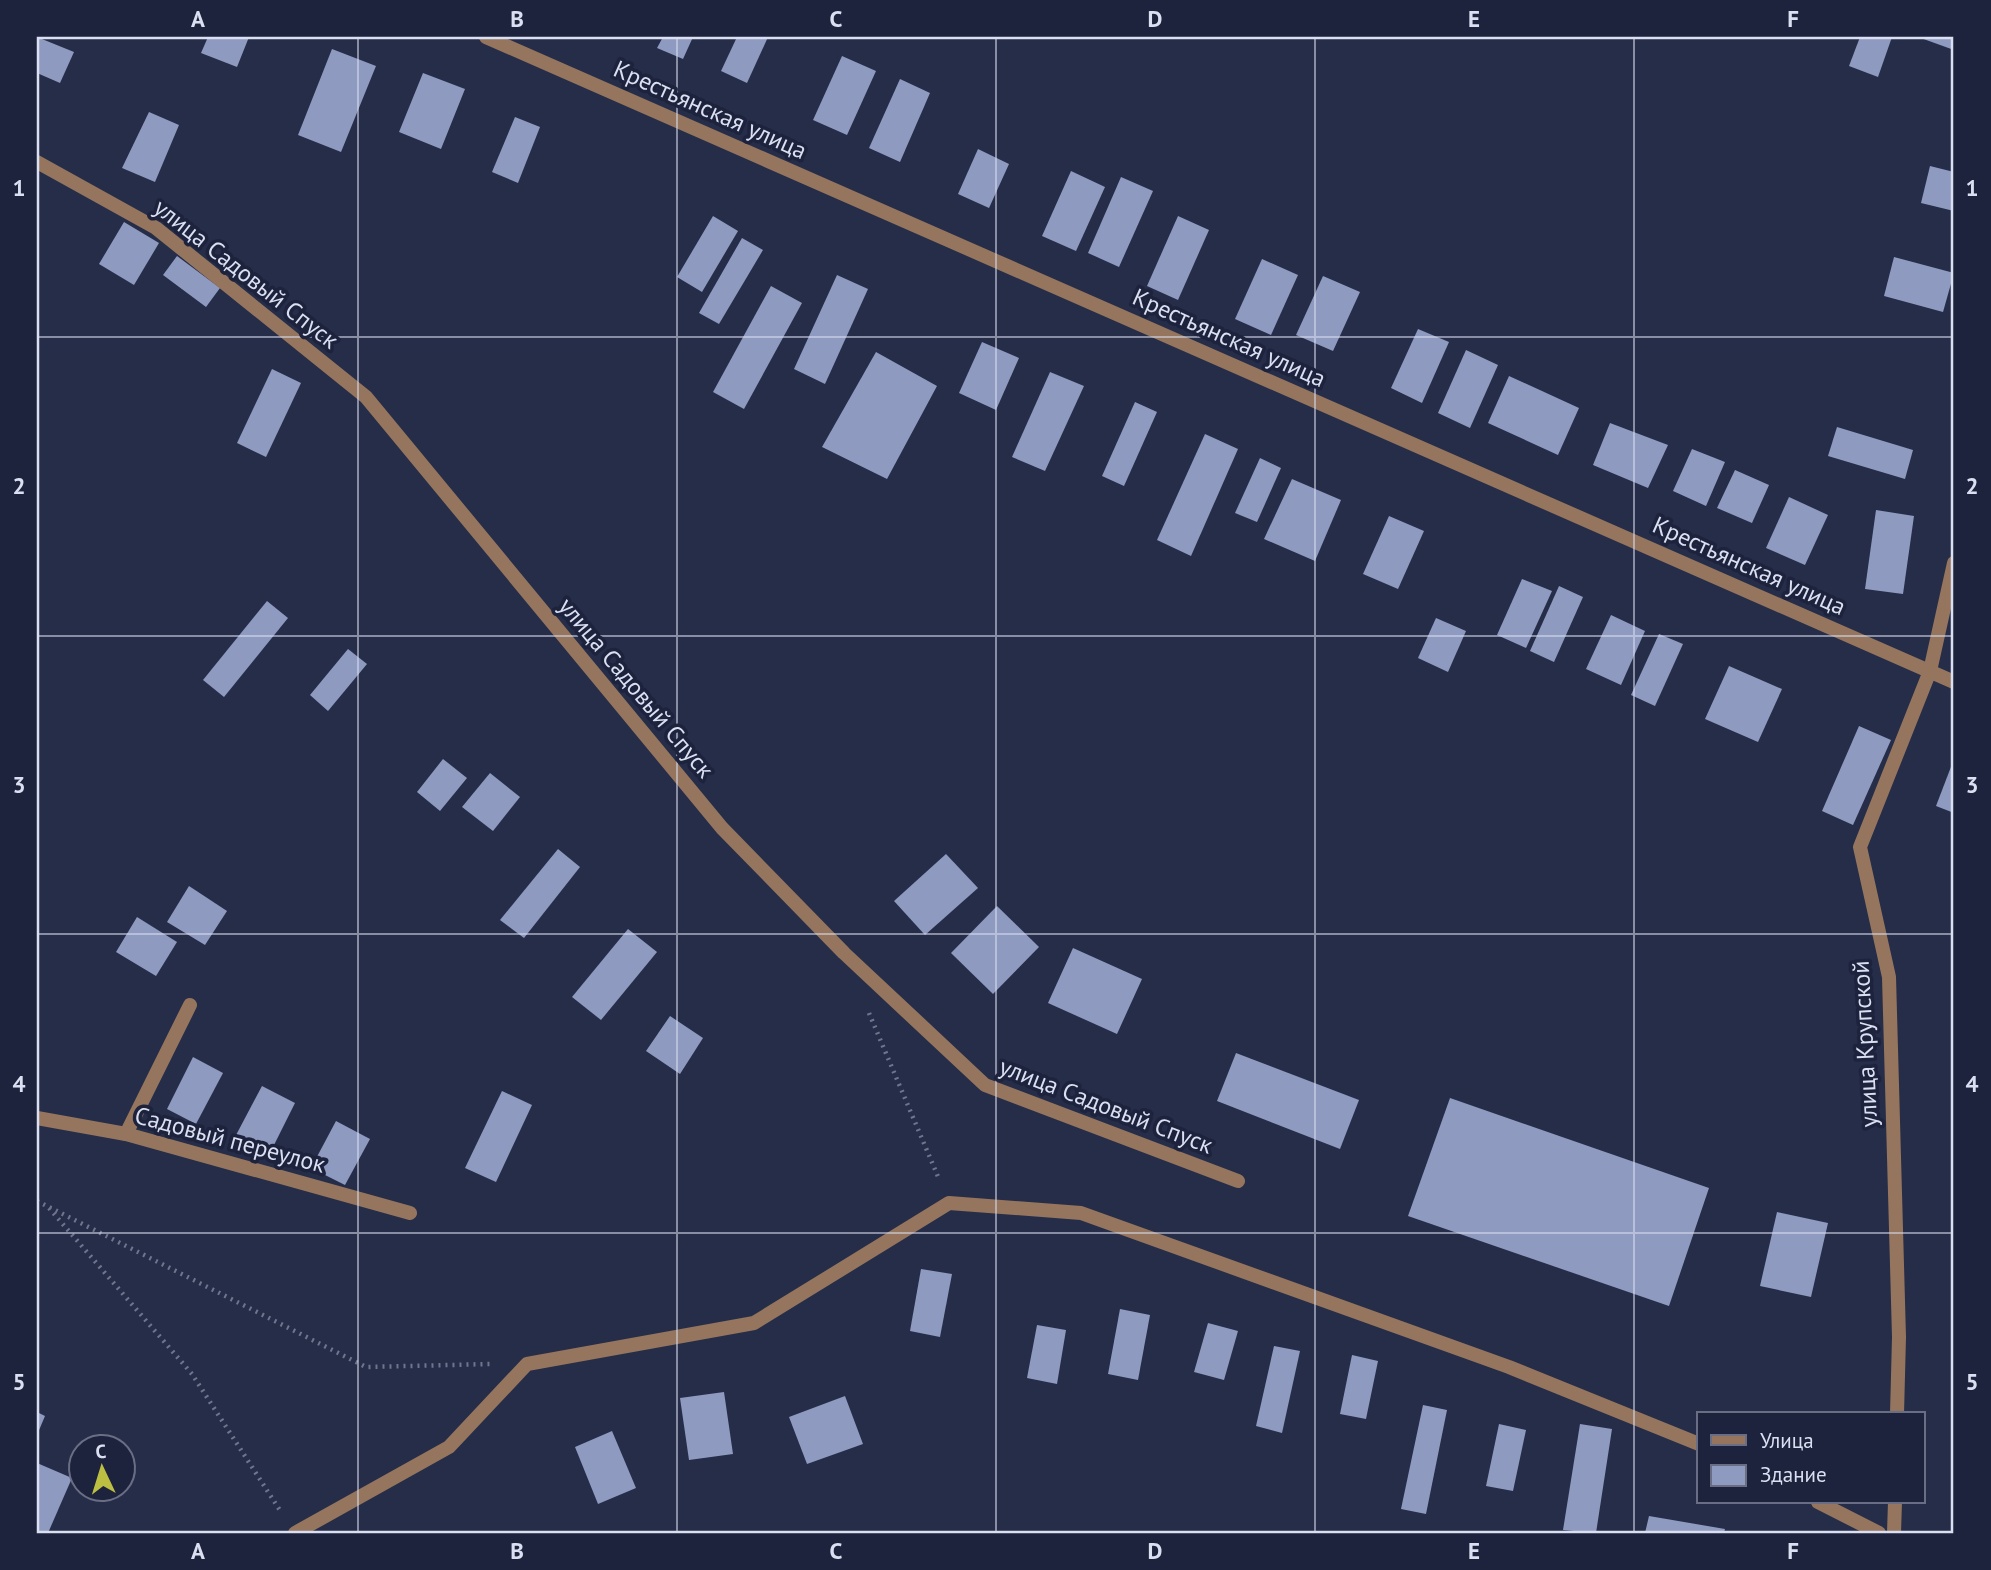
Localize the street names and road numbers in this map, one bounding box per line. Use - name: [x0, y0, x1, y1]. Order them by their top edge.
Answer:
- street label: Крестьянская улица: [609, 53, 812, 166]
- street label: улица Садовый Спуск: [148, 192, 345, 356]
- street label: Крестьянская улица: [1128, 281, 1331, 394]
- street label: Крестьянская улица: [1648, 509, 1851, 622]
- street label: улица Садовый Спуск: [552, 591, 721, 785]
- street label: улица Крупской: [1845, 960, 1884, 1128]
- street label: улица Садовый Спуск: [995, 1051, 1218, 1161]
- street label: Садовый переулок: [132, 1099, 329, 1180]

